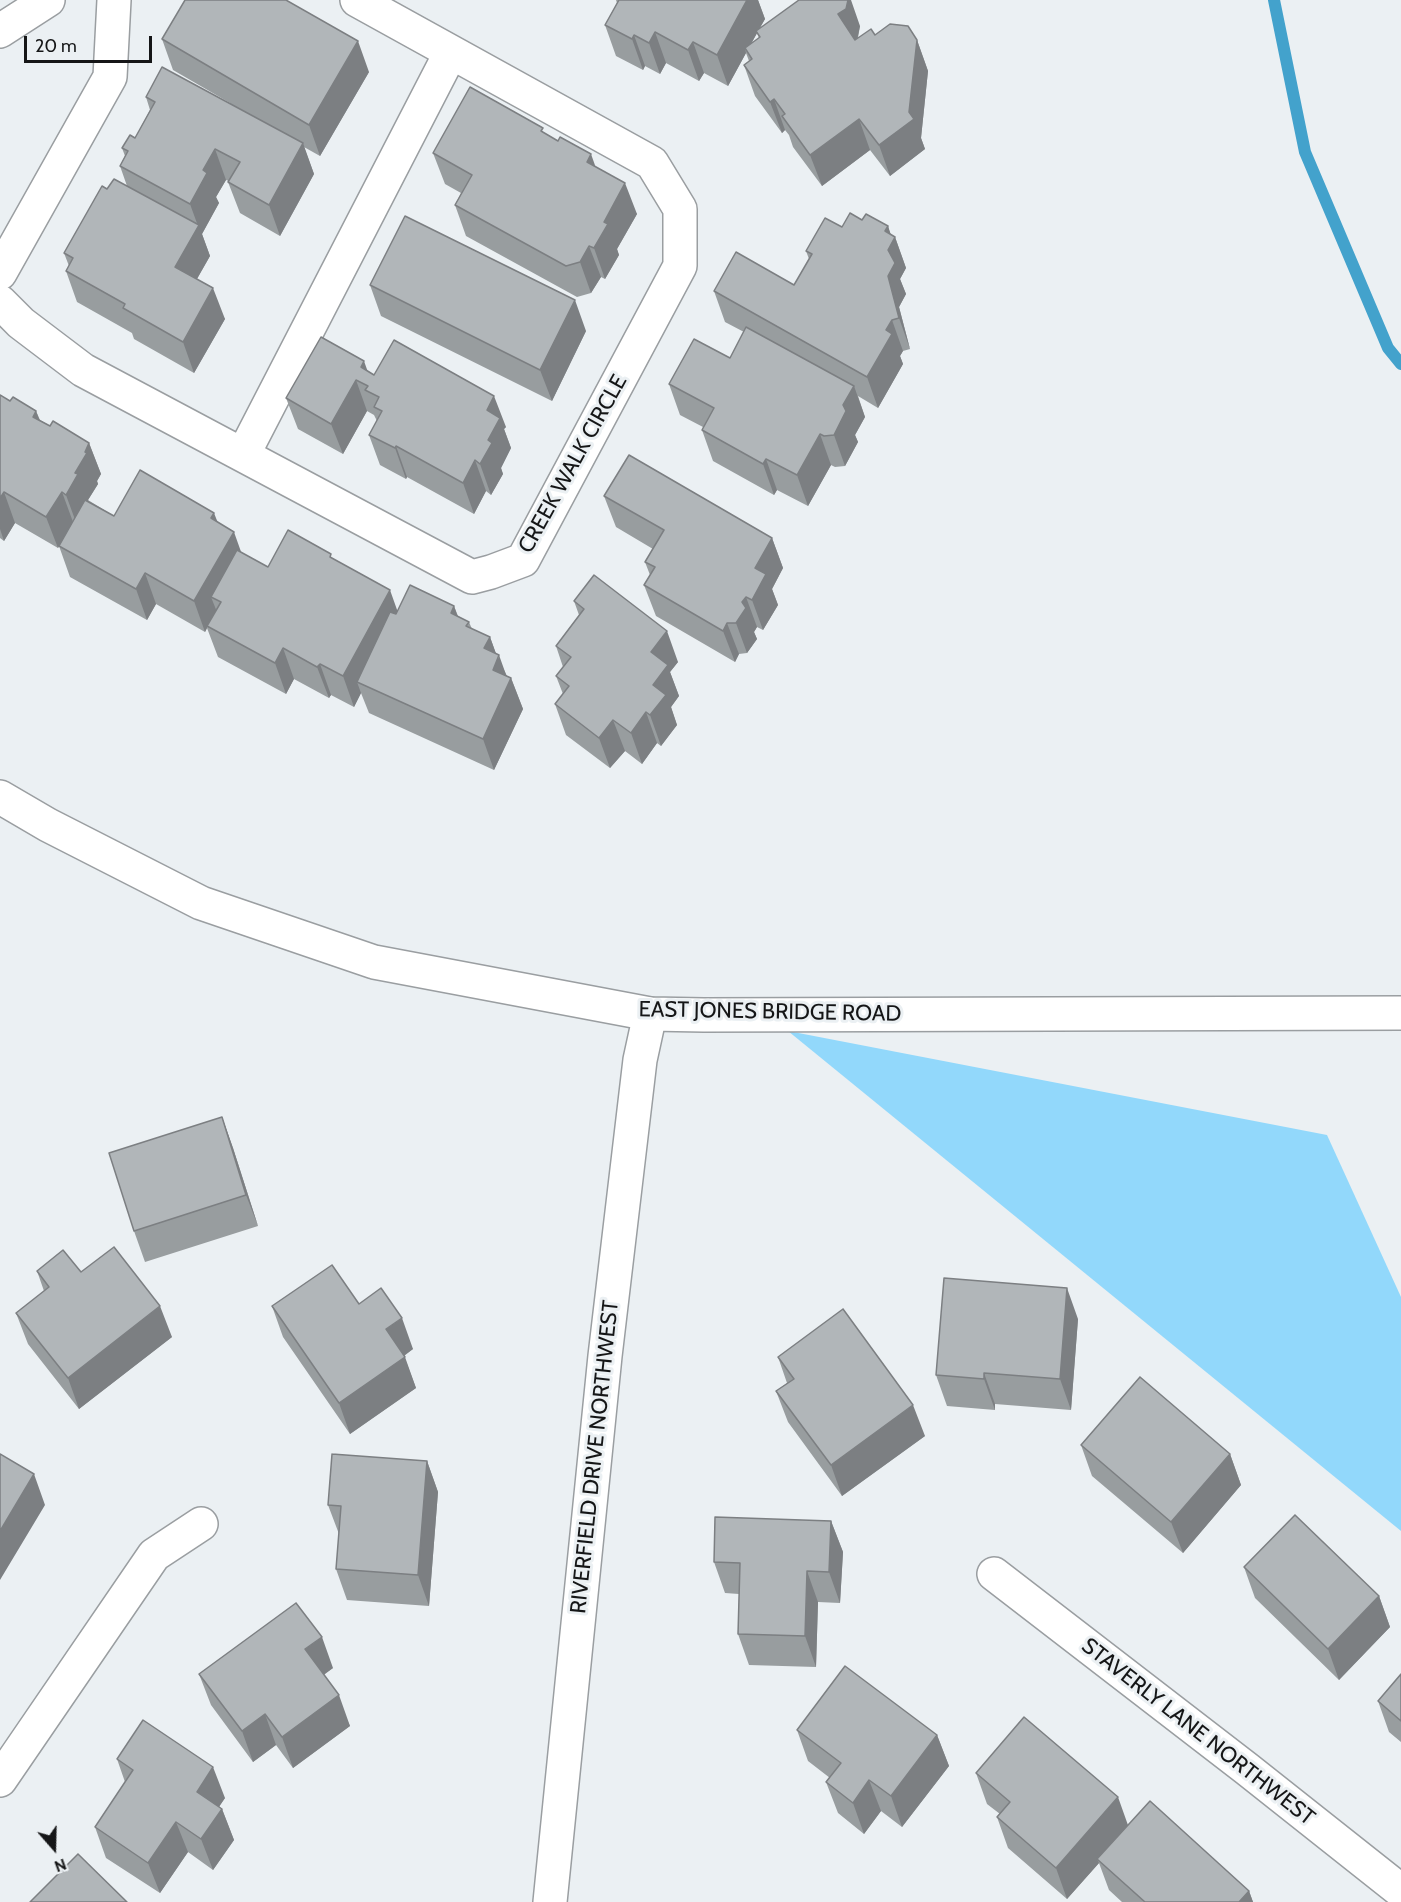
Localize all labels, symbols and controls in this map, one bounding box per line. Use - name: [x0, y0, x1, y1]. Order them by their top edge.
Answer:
- scale bar: [27, 24, 154, 62]
- text: 20 m: [35, 35, 77, 57]
- street label: CREEK WALK CIRCLE: [513, 370, 633, 558]
- street label: EAST JONES BRIDGE ROAD: [638, 997, 902, 1027]
- street label: RIVERFIELD DRIVE NORTHWEST: [565, 1299, 625, 1615]
- street label: STAVERLY LANE NORTHWEST: [1076, 1633, 1320, 1831]
- north arrow: [24, 1818, 84, 1878]
- text: N: [52, 1855, 69, 1876]

